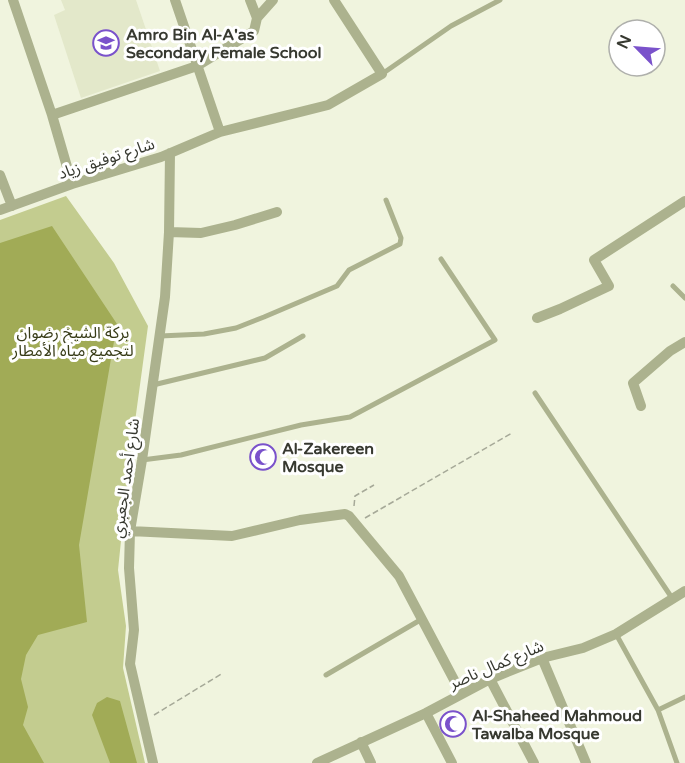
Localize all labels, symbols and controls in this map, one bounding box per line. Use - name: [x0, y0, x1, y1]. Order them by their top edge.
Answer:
- north arrow: [607, 18, 667, 78]
- place label: Amro Bin Al-A'as Secondary Female School: [126, 25, 321, 63]
- school or university icon: Amro Bin Al-A'as Secondary Female School: [91, 28, 121, 58]
- text: N: [613, 32, 636, 52]
- street label: شارع توفيق زياد: [55, 134, 158, 186]
- park label: بركة الشيخ رضوان لتجميع مياه الأمطار: [11, 323, 134, 363]
- street label: شارع أحمد الجعبري: [108, 417, 146, 540]
- place label: Al-Zakereen Mosque: [282, 439, 374, 477]
- mosque icon: Al-Zakereen Mosque: [248, 442, 278, 472]
- street label: شارع كمال ناصر: [445, 636, 548, 696]
- place label: Al-Shaheed Mahmoud Tawalba Mosque: [471, 706, 642, 744]
- mosque icon: Al-Shaheed Mahmoud Tawalba Mosque: [438, 709, 468, 739]

